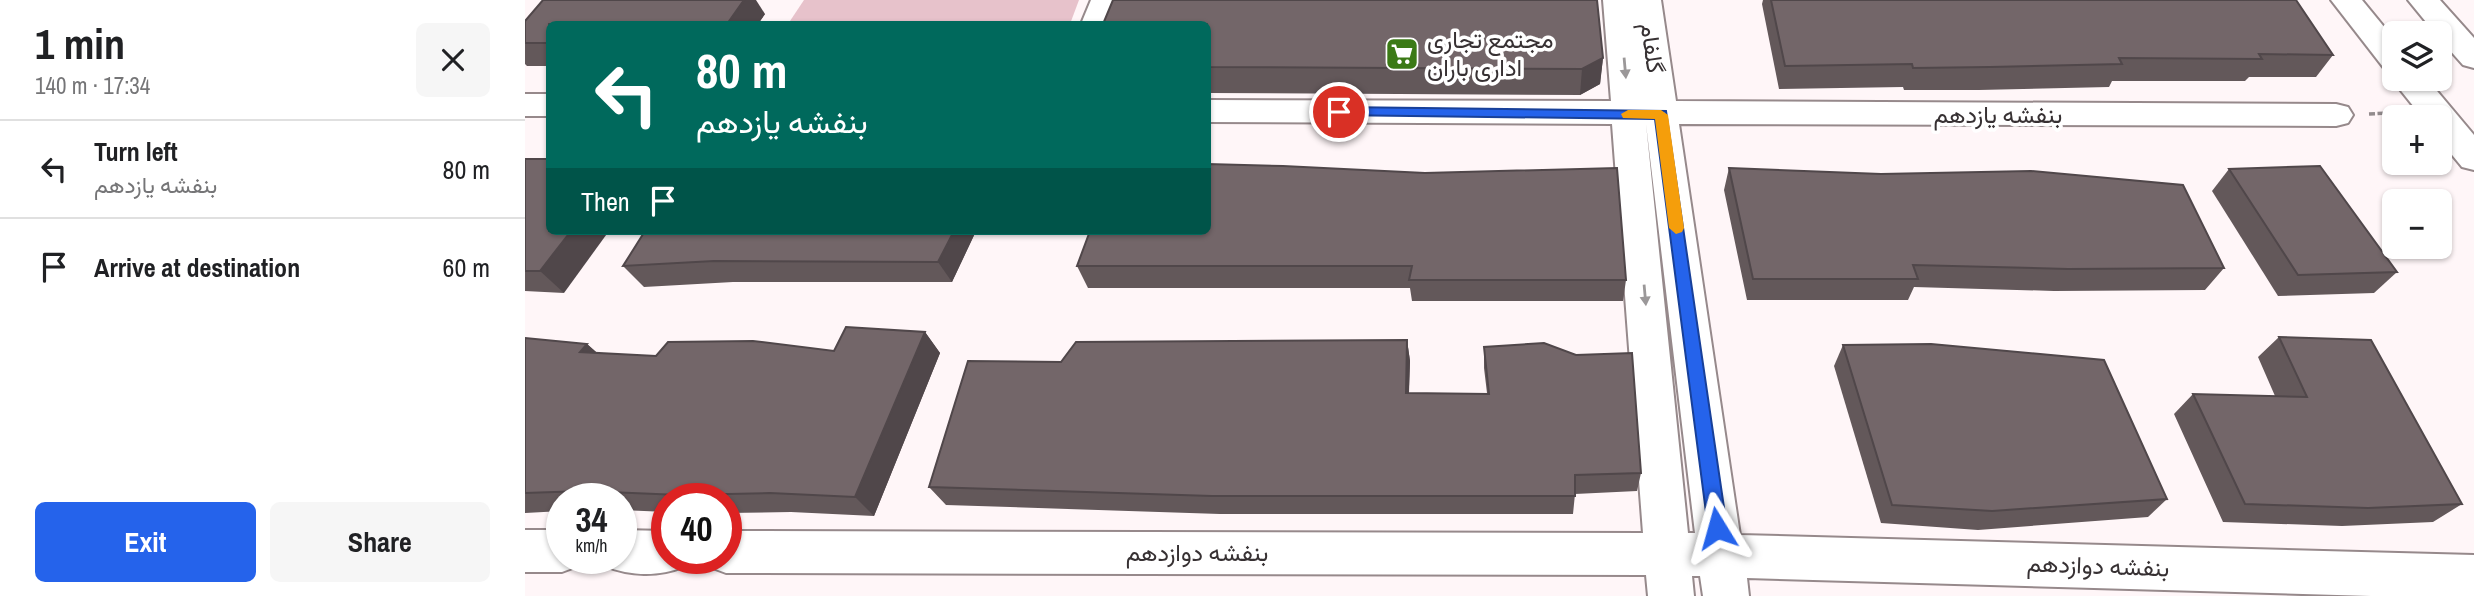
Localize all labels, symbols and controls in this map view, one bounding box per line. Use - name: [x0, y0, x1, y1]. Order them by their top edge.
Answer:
- text: 1 min: [35, 16, 125, 72]
- street label: گلفام: [1633, 20, 1672, 75]
- map controls: [2382, 21, 2452, 259]
- button: layers: [2382, 21, 2452, 91]
- button: close: [416, 23, 490, 97]
- place label: مجتمع تجاری اداری باران: [1427, 23, 1554, 83]
- supermarket icon: مجتمع تجاری اداری باران: [1383, 35, 1421, 73]
- text: 80 m: [696, 37, 788, 103]
- icon: left: [581, 49, 672, 140]
- one-way arrow: [1619, 57, 1630, 79]
- text: 140 m · 17:34: [35, 70, 150, 101]
- pin: [1309, 82, 1369, 142]
- icon: arrive: [1320, 93, 1358, 131]
- street label: بنفشه یازدهم: [1934, 98, 2062, 131]
- text: بنفشه یازدهم: [696, 100, 868, 143]
- button: +: [2382, 105, 2452, 175]
- text: Turn left: [94, 134, 178, 169]
- icon: left: [35, 150, 73, 188]
- text: 80 m: [443, 152, 490, 187]
- text: بنفشه یازدهم: [94, 169, 217, 200]
- icon: arrive: [644, 182, 682, 220]
- text: Then: [581, 184, 630, 219]
- button: −: [2382, 189, 2452, 259]
- icon: arrive: [35, 248, 73, 286]
- text: Arrive at destination: [94, 250, 300, 285]
- text: 60 m: [443, 250, 490, 285]
- one-way arrow: [1639, 284, 1650, 306]
- speed limit sign: 40: [651, 483, 742, 574]
- position arrow: [1680, 491, 1754, 565]
- text: 34: [576, 496, 607, 543]
- button: Exit: [35, 502, 256, 582]
- button: Share: [270, 502, 490, 582]
- text: km/h: [576, 533, 608, 558]
- street label: بنفشه دوازدهم: [1126, 536, 1268, 569]
- street label: بنفشه دوازدهم: [2026, 547, 2170, 584]

